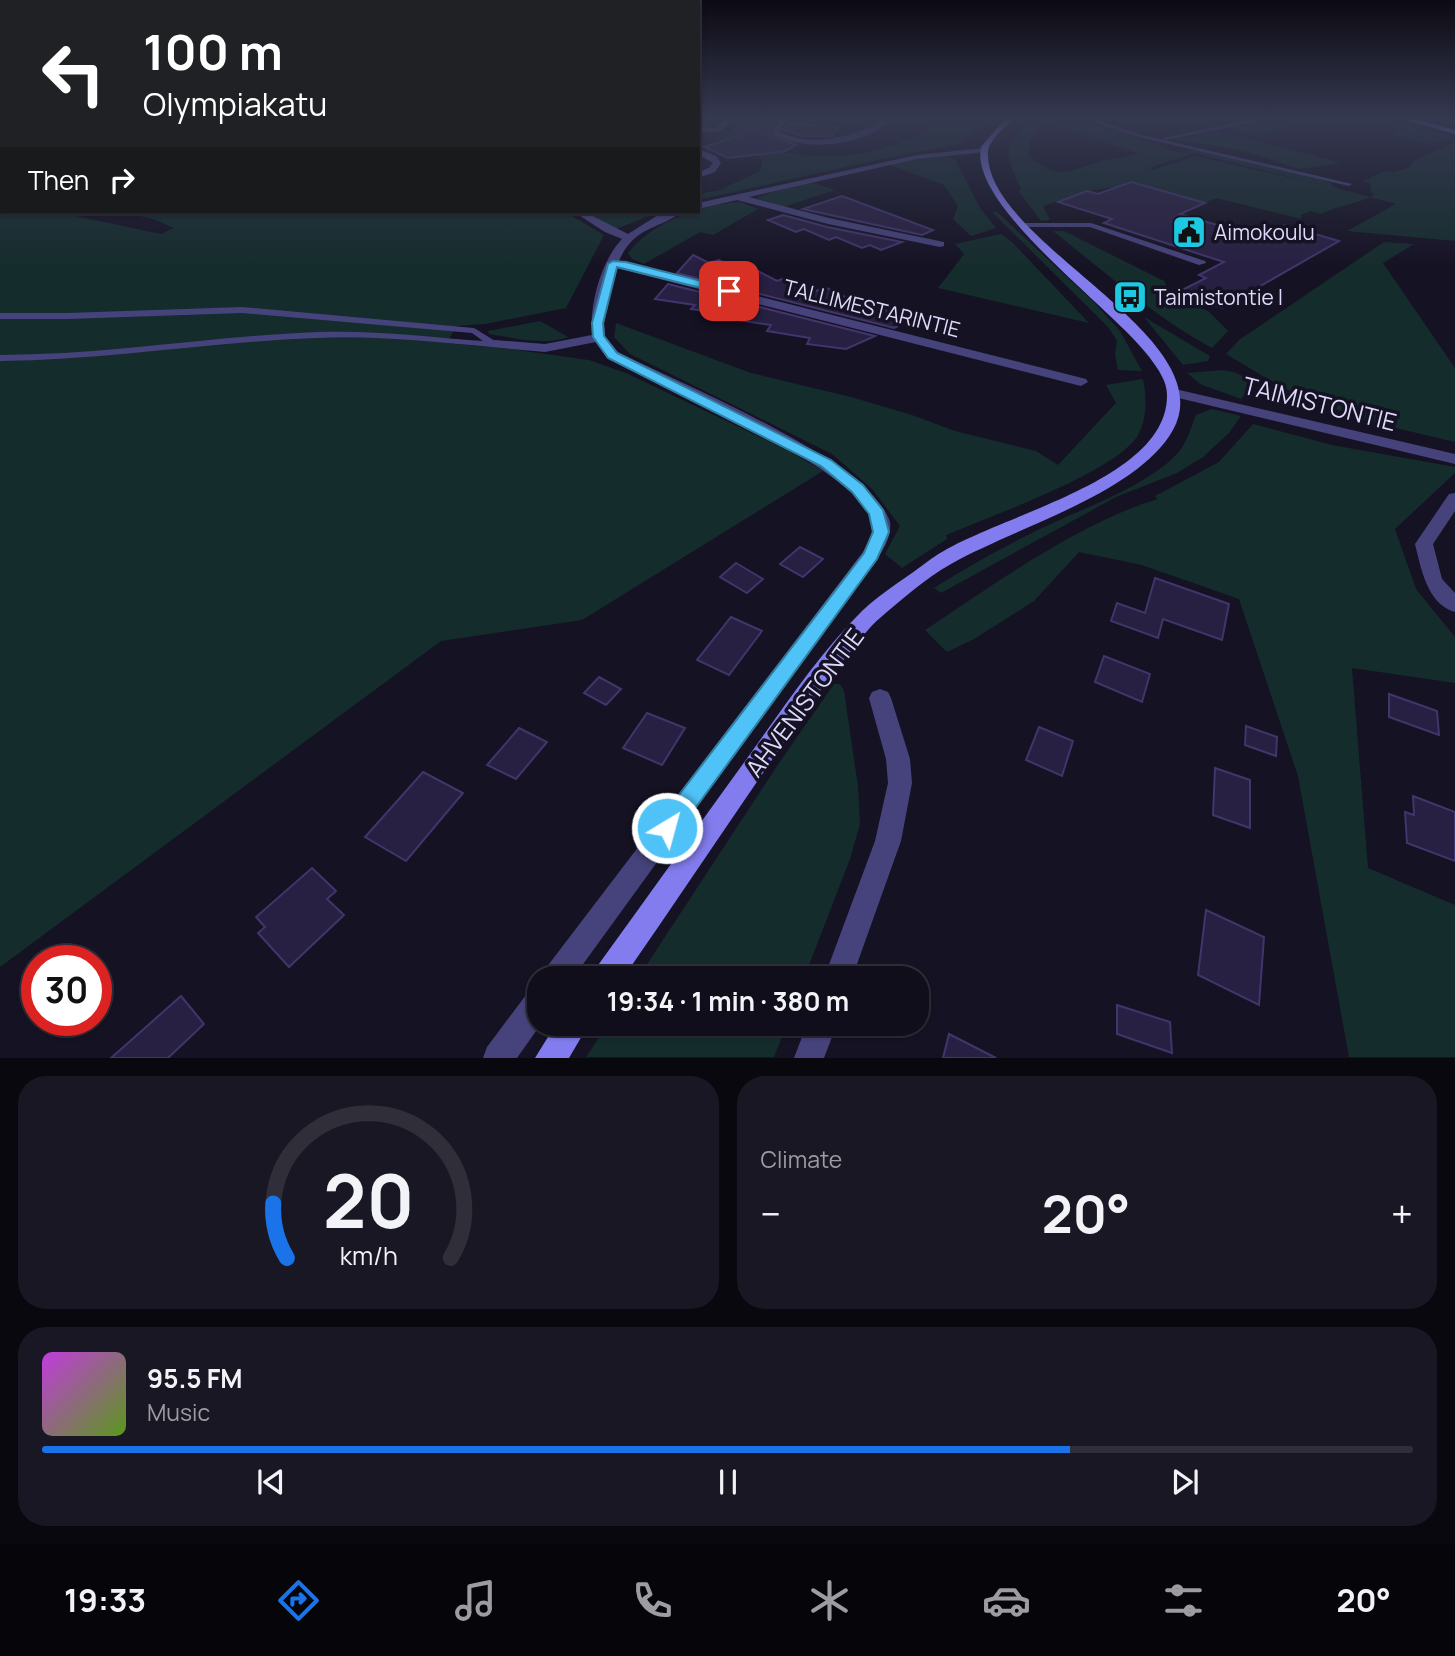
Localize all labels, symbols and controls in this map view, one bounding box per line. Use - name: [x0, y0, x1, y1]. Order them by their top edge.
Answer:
- text: 100 m: [143, 18, 283, 85]
- icon: left: [28, 28, 119, 119]
- text: Olympiakatu: [143, 82, 327, 126]
- icon: right: [103, 161, 141, 199]
- text: Then: [28, 162, 89, 198]
- public building icon: Aimokoulu: [1170, 213, 1208, 251]
- place label: Aimokoulu: [1214, 218, 1315, 246]
- pin: [699, 261, 759, 321]
- icon: arrive: [710, 272, 748, 310]
- street label: TALLIMESTARINTIE: [781, 273, 963, 343]
- bus stop icon: Taimistontie I: [1111, 278, 1149, 316]
- place label: Taimistontie I: [1154, 283, 1283, 311]
- street label: TAIMISTONTIE: [1240, 368, 1400, 438]
- street label: AHVENISTONTIE: [737, 621, 871, 783]
- position arrow: [630, 791, 704, 865]
- speed limit sign: 30: [21, 945, 112, 1036]
- text: 19:34 · 1 min · 380 m: [607, 983, 849, 1019]
- text: Climate: [761, 1143, 842, 1175]
- text: 20: [323, 1151, 414, 1251]
- text: 20°: [1042, 1178, 1130, 1249]
- text: −: [761, 1187, 781, 1239]
- text: +: [1391, 1187, 1413, 1239]
- text: km/h: [339, 1238, 397, 1273]
- text: 95.5 FM: [147, 1360, 243, 1396]
- text: Music: [147, 1396, 210, 1428]
- icon: previous: [252, 1463, 290, 1501]
- icon: pause: [709, 1463, 747, 1501]
- icon: next: [1166, 1463, 1204, 1501]
- icon: directions: [274, 1576, 323, 1625]
- icon: music: [451, 1576, 500, 1625]
- icon: phone: [628, 1576, 677, 1625]
- icon: climate: [805, 1576, 854, 1625]
- icon: car: [982, 1576, 1031, 1625]
- icon: filters: [1159, 1576, 1208, 1625]
- text: 19:33: [64, 1578, 146, 1622]
- text: 20°: [1336, 1578, 1391, 1622]

